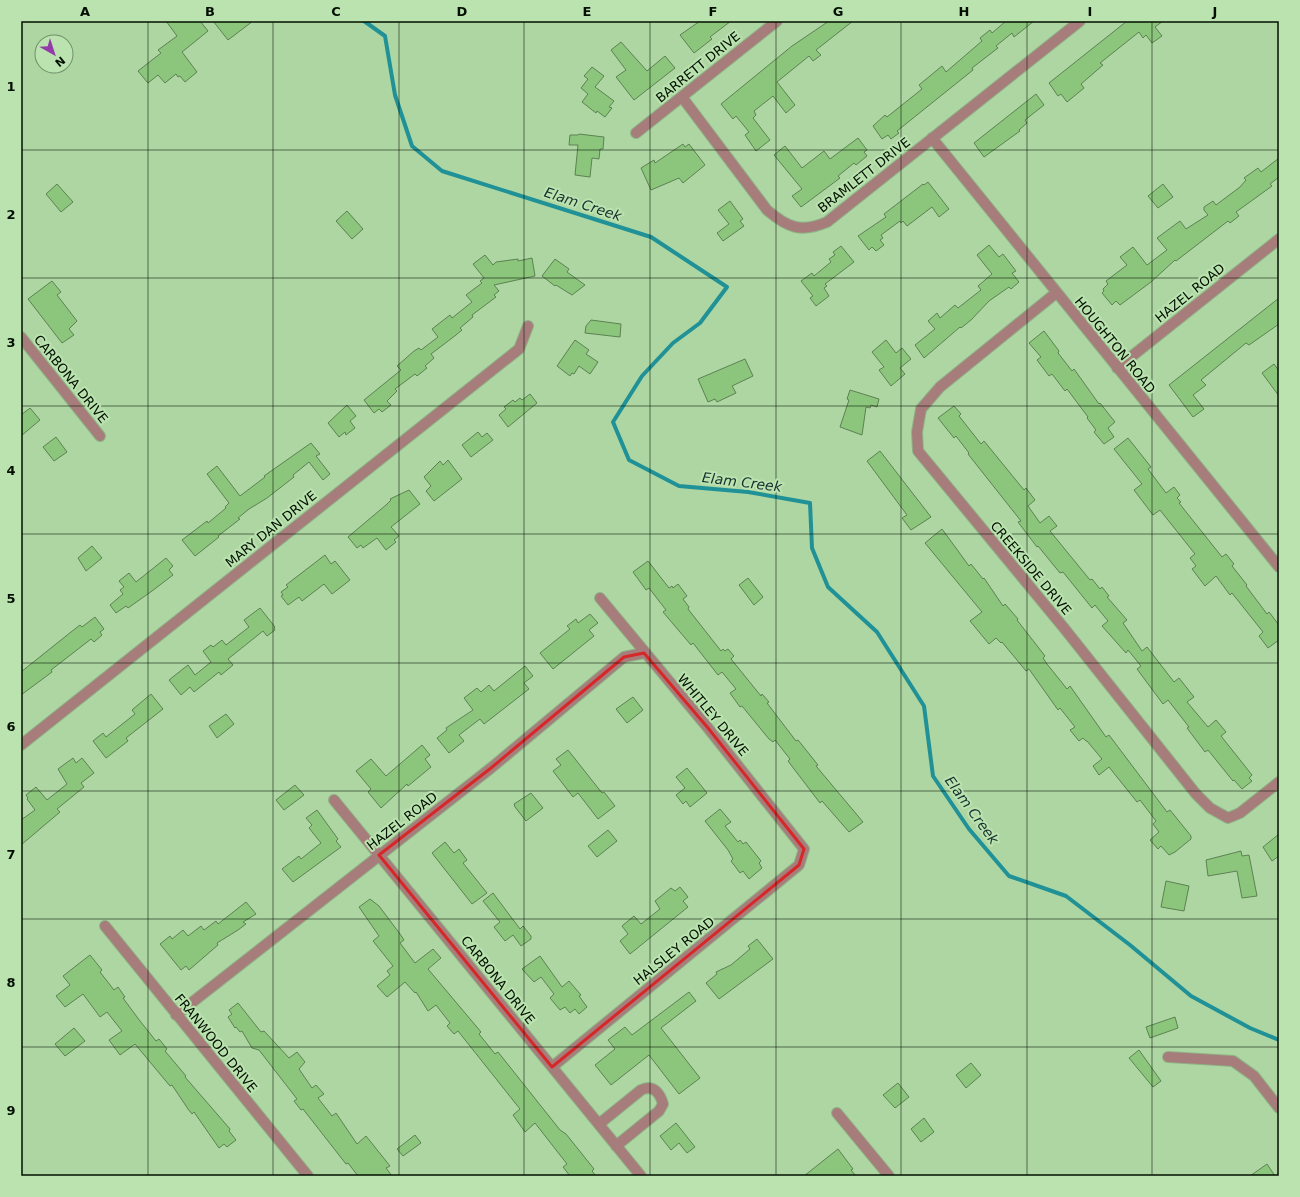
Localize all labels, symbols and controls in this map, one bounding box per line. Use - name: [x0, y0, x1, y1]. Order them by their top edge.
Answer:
- text: A: [80, 4, 90, 19]
- text: B: [205, 4, 215, 19]
- text: C: [331, 4, 341, 19]
- text: D: [457, 4, 468, 19]
- text: E: [583, 4, 591, 19]
- text: F: [709, 4, 717, 19]
- text: G: [833, 4, 843, 19]
- text: H: [959, 4, 969, 19]
- text: I: [1088, 4, 1092, 19]
- text: J: [1212, 4, 1217, 19]
- street label: BARRETT DRIVE: [653, 28, 743, 106]
- north arrow: [34, 34, 74, 74]
- text: N: [52, 53, 68, 69]
- text: 1: [6, 79, 16, 94]
- street label: BRAMLETT DRIVE: [815, 134, 913, 216]
- water label: Elam Creek: [542, 184, 624, 224]
- text: 2: [6, 207, 16, 222]
- street label: HAZEL ROAD: [1152, 260, 1228, 326]
- street label: HOUGHTON ROAD: [1072, 294, 1158, 396]
- street label: CARBONA DRIVE: [31, 332, 111, 426]
- text: 3: [6, 335, 16, 350]
- text: 4: [6, 463, 16, 478]
- water label: Elam Creek: [701, 469, 784, 495]
- street label: MARY DAN DRIVE: [222, 488, 320, 570]
- street label: CREEKSIDE DRIVE: [987, 518, 1075, 618]
- text: 5: [6, 591, 16, 606]
- street label: WHITLEY DRIVE: [674, 671, 752, 759]
- text: 6: [6, 719, 16, 734]
- water label: Elam Creek: [942, 773, 1003, 848]
- street label: HAZEL ROAD: [364, 789, 440, 853]
- text: 7: [6, 847, 16, 862]
- street label: HALSLEY ROAD: [631, 914, 717, 988]
- street label: CARBONA DRIVE: [458, 933, 538, 1027]
- text: 8: [6, 975, 16, 990]
- street label: FRANWOOD DRIVE: [172, 991, 260, 1095]
- text: 9: [6, 1103, 16, 1118]

